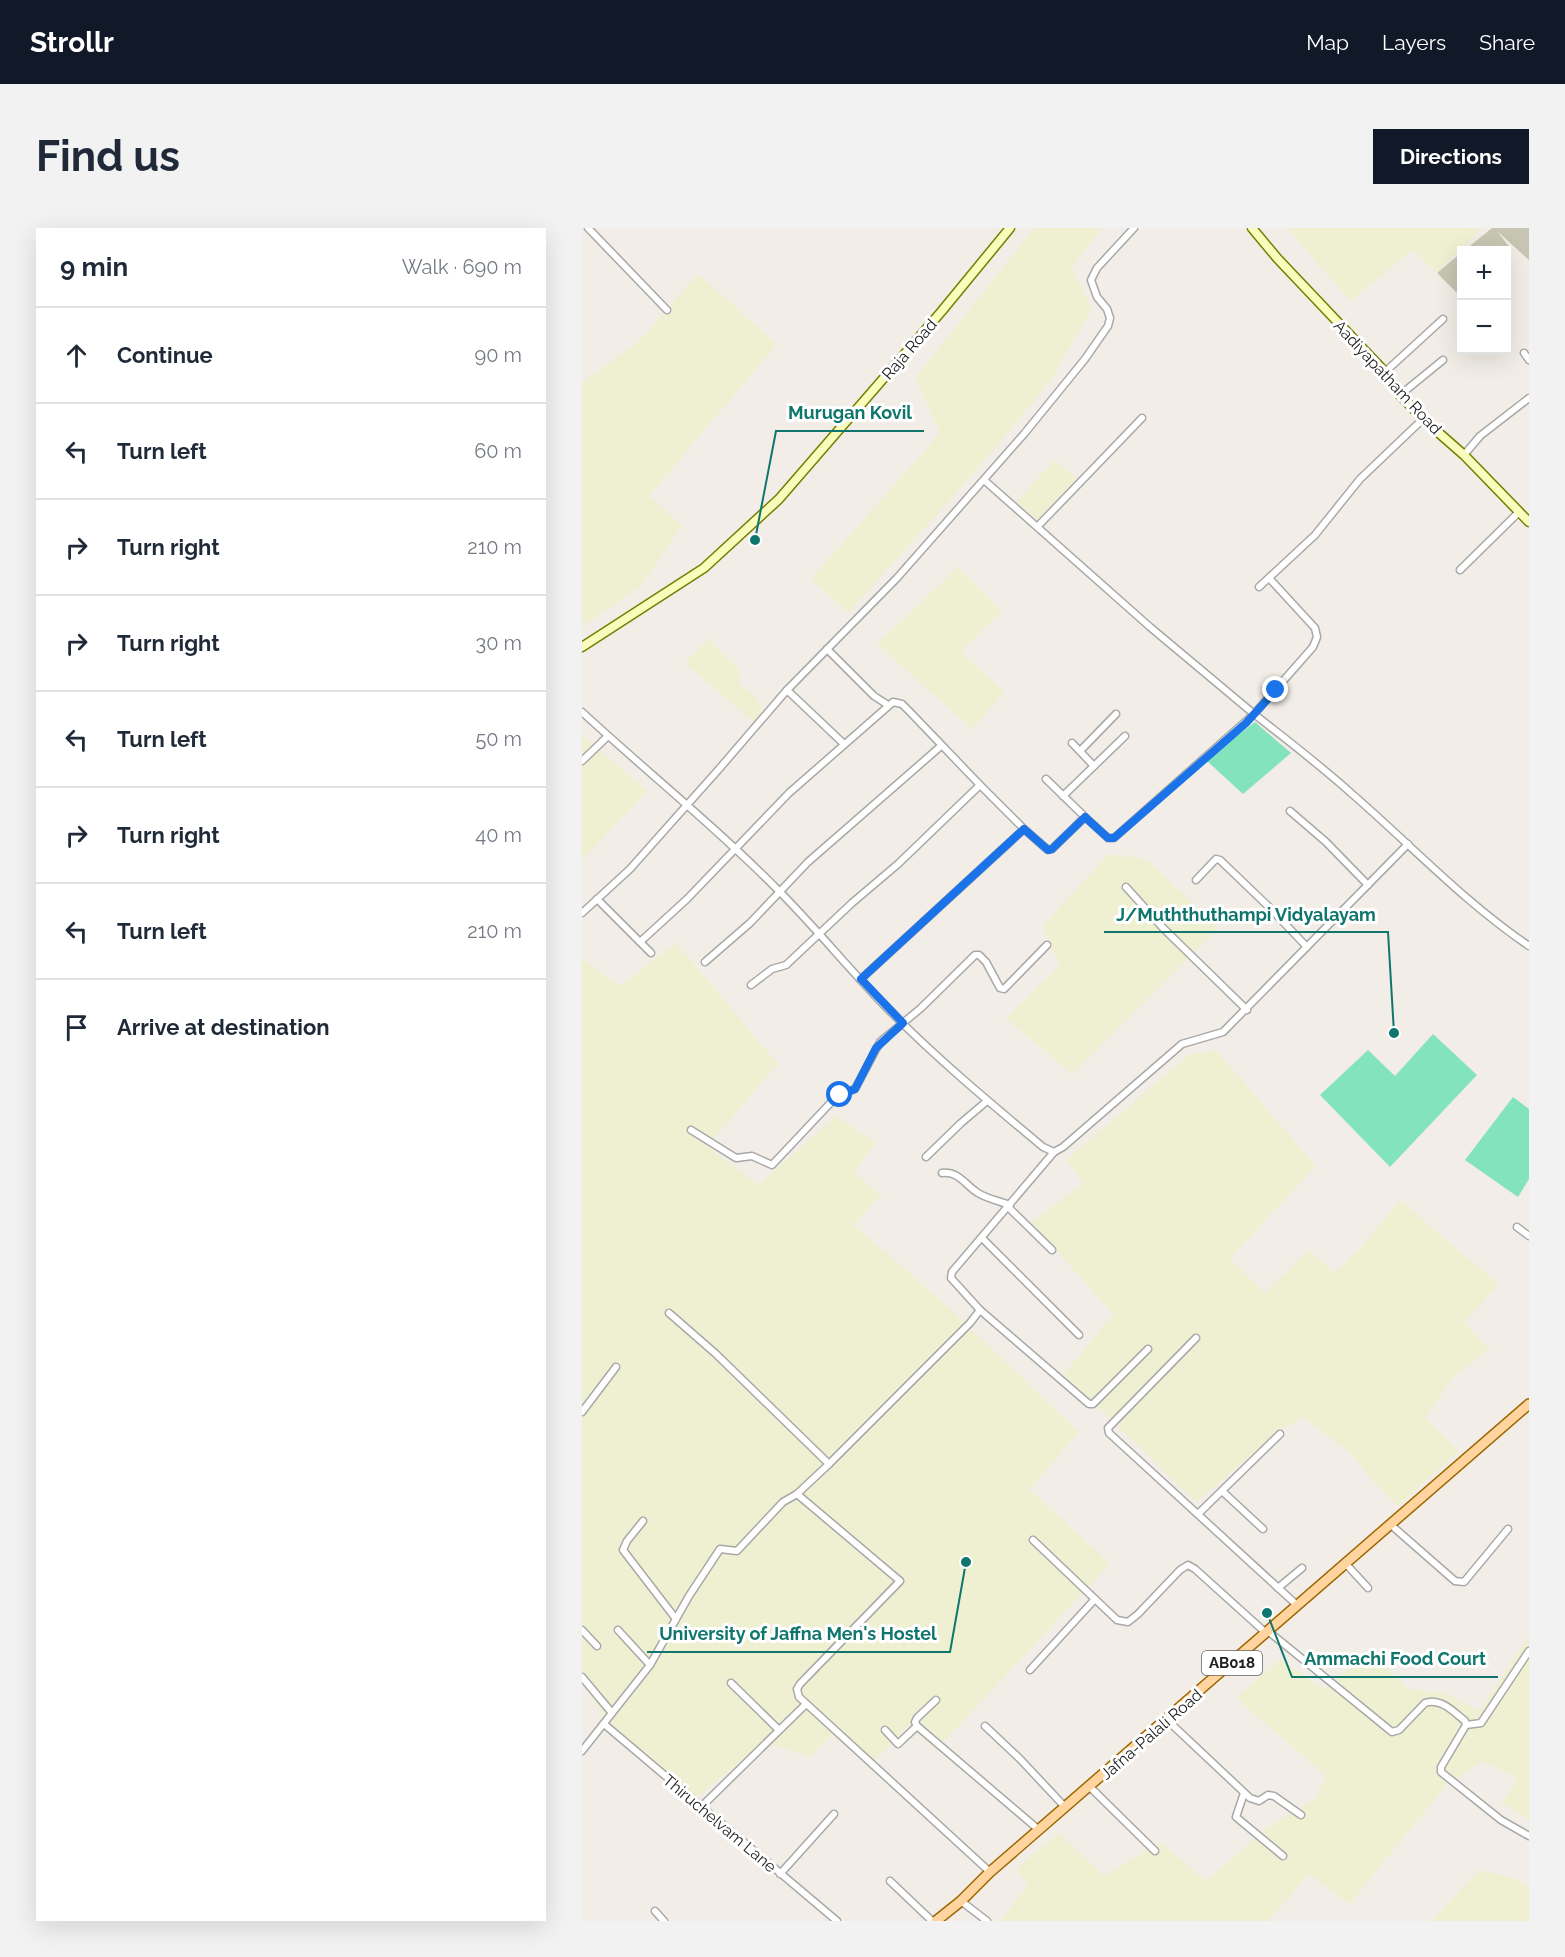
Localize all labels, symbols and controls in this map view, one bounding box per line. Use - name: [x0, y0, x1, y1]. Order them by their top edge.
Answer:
- text: Strollr: [30, 26, 114, 59]
- text: Map: [1306, 30, 1349, 55]
- text: Layers: [1382, 30, 1446, 55]
- text: Share: [1479, 30, 1535, 55]
- button: Directions: [1373, 129, 1529, 184]
- text: Find us: [36, 132, 180, 181]
- map controls: [1457, 246, 1511, 354]
- button: +: [1457, 246, 1511, 300]
- text: 9 min: [60, 252, 128, 282]
- text: Walk · 690 m: [402, 255, 522, 279]
- button: −: [1457, 300, 1511, 354]
- street label: Raja Road: [878, 315, 941, 383]
- street label: Aadiyapatham Road: [1330, 316, 1445, 438]
- icon: ahead: [60, 339, 93, 372]
- text: Continue: [117, 342, 213, 368]
- text: 90 m: [475, 343, 522, 367]
- callout: Murugan Kovil: [776, 395, 924, 431]
- text: Murugan Kovil: [788, 402, 912, 423]
- icon: left: [60, 435, 93, 468]
- text: Turn left: [117, 438, 207, 464]
- text: 60 m: [474, 439, 522, 463]
- icon: right: [60, 531, 93, 564]
- text: Turn right: [117, 534, 220, 560]
- text: 210 m: [467, 535, 522, 559]
- icon: right: [60, 627, 93, 660]
- text: Turn right: [117, 630, 220, 656]
- text: 30 m: [476, 631, 522, 655]
- route end: [1262, 676, 1288, 702]
- icon: left: [60, 723, 93, 756]
- text: Turn left: [117, 726, 207, 752]
- text: 50 m: [475, 727, 522, 751]
- icon: right: [60, 819, 93, 852]
- text: Turn right: [117, 822, 220, 848]
- text: 40 m: [475, 823, 522, 847]
- callout: J/Muththuthampi Vidyalayam: [1104, 896, 1388, 932]
- text: J/Muththuthampi Vidyalayam: [1116, 904, 1376, 925]
- icon: left: [60, 915, 93, 948]
- text: Turn left: [117, 918, 207, 944]
- text: 210 m: [467, 919, 522, 943]
- icon: arrive: [60, 1011, 93, 1044]
- text: Arrive at destination: [117, 1014, 330, 1040]
- route start: [826, 1081, 852, 1107]
- callout: University of Jaffna Men's Hostel: [647, 1616, 950, 1652]
- text: University of Jaffna Men's Hostel: [659, 1623, 937, 1644]
- callout: Ammachi Food Court: [1292, 1641, 1498, 1677]
- text: Ammachi Food Court: [1304, 1648, 1486, 1669]
- road number: AB018: [1202, 1651, 1262, 1675]
- street label: Jafna-Palali Road: [1097, 1685, 1206, 1784]
- street label: Thiruchelvam Lane: [659, 1771, 780, 1876]

